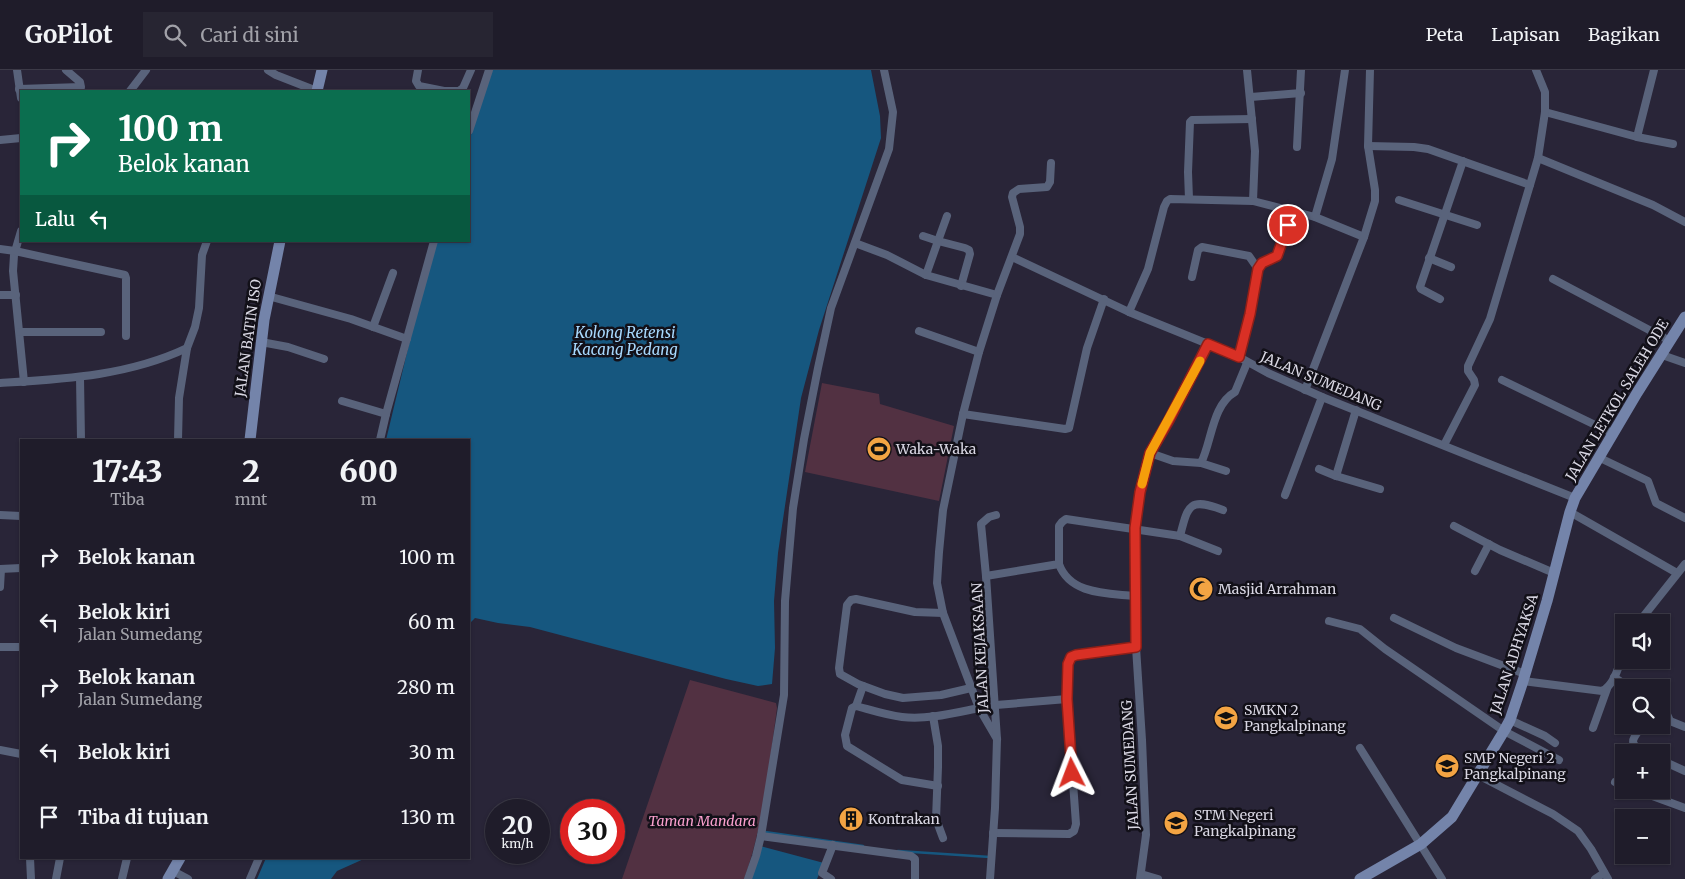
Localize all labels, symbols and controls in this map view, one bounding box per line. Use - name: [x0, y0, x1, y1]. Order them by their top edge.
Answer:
- search box: [143, 12, 493, 57]
- text: GoPilot: [25, 19, 113, 50]
- icon: search: [161, 21, 189, 49]
- text: Cari di sini: [201, 23, 299, 47]
- text: Peta: [1426, 23, 1463, 46]
- text: Lapisan: [1491, 23, 1560, 46]
- text: Bagikan: [1588, 23, 1660, 46]
- text: 100 m: [118, 107, 223, 151]
- icon: right: [35, 110, 100, 175]
- text: Belok kanan: [118, 150, 250, 178]
- pin: [1267, 204, 1309, 246]
- icon: left: [85, 205, 113, 233]
- text: Lalu: [35, 207, 75, 231]
- icon: arrive: [1274, 211, 1302, 239]
- street label: JALAN BATIN ISO: [231, 278, 265, 399]
- street label: JALAN LETKOL SALEH ODE: [1561, 316, 1673, 485]
- water label: Kolong Retensi Kacang Pedang: [571, 323, 678, 359]
- street label: JALAN SUMEDANG: [1257, 347, 1384, 415]
- sports icon: Waka-Waka: [866, 436, 892, 462]
- place label: Waka-Waka: [895, 440, 977, 458]
- text: 17:43: [92, 452, 163, 490]
- text: 2: [242, 452, 260, 490]
- text: 600: [339, 452, 398, 490]
- text: Tiba: [110, 489, 145, 509]
- text: mnt: [235, 489, 267, 509]
- text: m: [361, 489, 377, 509]
- icon: right: [35, 543, 63, 571]
- text: Belok kanan: [78, 545, 195, 569]
- text: 100 m: [399, 545, 455, 569]
- mosque icon: Masjid Arrahman: [1188, 576, 1214, 602]
- place label: Masjid Arrahman: [1218, 580, 1336, 598]
- street label: JALAN KEJAKSAAN: [968, 582, 992, 715]
- street label: JALAN ADHYAKSA: [1486, 591, 1542, 717]
- text: Belok kiri: [78, 600, 170, 624]
- icon: left: [35, 608, 63, 636]
- text: 60 m: [408, 610, 455, 634]
- map controls: [1615, 614, 1670, 864]
- button: sound: [1615, 614, 1670, 669]
- text: Jalan Sumedang: [78, 624, 202, 644]
- text: Belok kanan: [78, 665, 195, 689]
- icon: right: [35, 673, 63, 701]
- text: 280 m: [397, 675, 455, 699]
- button: search: [1615, 679, 1670, 734]
- text: Jalan Sumedang: [78, 689, 202, 709]
- street label: JALAN SUMEDANG: [1118, 700, 1142, 831]
- place label: SMKN 2 Pangkalpinang: [1244, 701, 1346, 735]
- school or university icon: SMKN 2 Pangkalpinang: [1213, 705, 1239, 731]
- icon: left: [35, 738, 63, 766]
- text: Belok kiri: [78, 740, 170, 764]
- text: 30 m: [409, 740, 455, 764]
- button: +: [1615, 744, 1670, 799]
- position arrow: [1045, 746, 1097, 798]
- place label: SMP Negeri 2 Pangkalpinang: [1464, 749, 1566, 783]
- school or university icon: SMP Negeri 2 Pangkalpinang: [1434, 753, 1460, 779]
- speed limit sign: 30: [560, 799, 625, 864]
- icon: arrive: [35, 803, 63, 831]
- text: Tiba di tujuan: [78, 805, 209, 829]
- text: 130 m: [401, 805, 455, 829]
- building icon: Kontrakan: [838, 806, 864, 832]
- place label: STM Negeri Pangkalpinang: [1194, 806, 1296, 840]
- text: 20: [502, 809, 533, 841]
- button: −: [1615, 809, 1670, 864]
- place label: Kontrakan: [868, 810, 940, 828]
- school or university icon: STM Negeri Pangkalpinang: [1163, 810, 1189, 836]
- park label: Taman Mandara: [648, 812, 756, 830]
- text: km/h: [502, 836, 533, 851]

